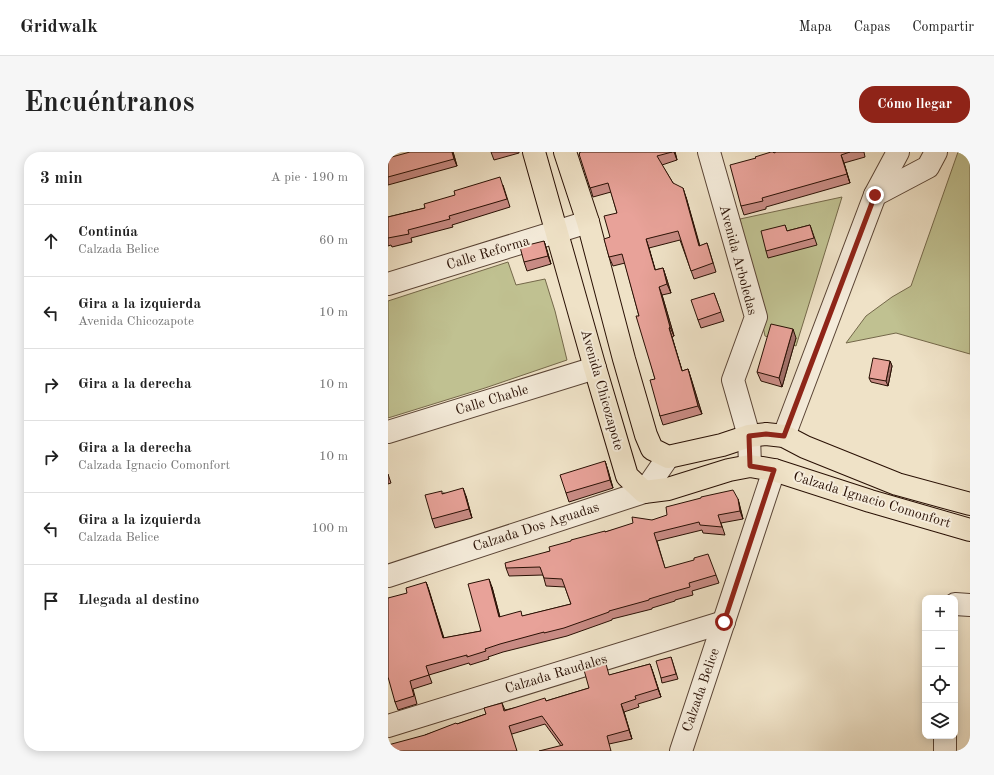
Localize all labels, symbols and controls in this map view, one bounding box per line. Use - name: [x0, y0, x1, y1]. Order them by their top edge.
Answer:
- text: Gridwalk: [20, 18, 98, 37]
- text: Mapa: [799, 20, 832, 34]
- text: Capas: [854, 20, 890, 34]
- text: Compartir: [912, 20, 974, 34]
- button: Cómo llegar: [859, 86, 970, 123]
- text: Encuéntranos: [24, 90, 194, 118]
- text: 3 min: [40, 170, 83, 187]
- text: A pie · 190 m: [271, 171, 348, 184]
- route end: [866, 186, 884, 204]
- street label: Avenida Arboledas: [717, 203, 759, 317]
- text: Continúa: [78, 225, 138, 240]
- icon: ahead: [40, 230, 62, 252]
- text: 60 m: [319, 234, 348, 247]
- street label: Calle Reforma: [445, 234, 531, 272]
- text: Calzada Belice: [78, 243, 159, 256]
- text: Gira a la izquierda: [78, 297, 201, 312]
- icon: left: [40, 302, 62, 324]
- text: 10 m: [319, 306, 348, 319]
- text: Avenida Chicozapote: [78, 315, 194, 328]
- street label: Avenida Chicozapote: [578, 328, 626, 452]
- icon: right: [40, 374, 62, 396]
- text: Gira a la derecha: [78, 377, 192, 392]
- text: 10 m: [319, 378, 348, 391]
- street label: Calle Chable: [454, 382, 530, 418]
- text: Gira a la derecha: [78, 441, 192, 456]
- icon: right: [40, 446, 62, 468]
- text: 10 m: [319, 450, 348, 463]
- text: Calzada Ignacio Comonfort: [78, 459, 230, 472]
- street label: Calzada Ignacio Comonfort: [792, 469, 952, 531]
- street label: Calzada Dos Aguadas: [471, 500, 601, 554]
- text: Gira a la izquierda: [78, 513, 201, 528]
- icon: left: [40, 518, 62, 540]
- text: 100 m: [311, 522, 348, 535]
- text: Calzada Belice: [78, 531, 159, 544]
- icon: arrive: [40, 590, 62, 612]
- text: Llegada al destino: [78, 593, 199, 608]
- map controls: [922, 595, 958, 739]
- button: +: [922, 595, 958, 631]
- route start: [715, 613, 733, 631]
- button: −: [922, 631, 958, 667]
- street label: Calzada Belice: [680, 646, 722, 734]
- street label: Calzada Raudales: [503, 652, 609, 696]
- button: locate: [922, 667, 958, 703]
- button: layers: [922, 703, 958, 739]

